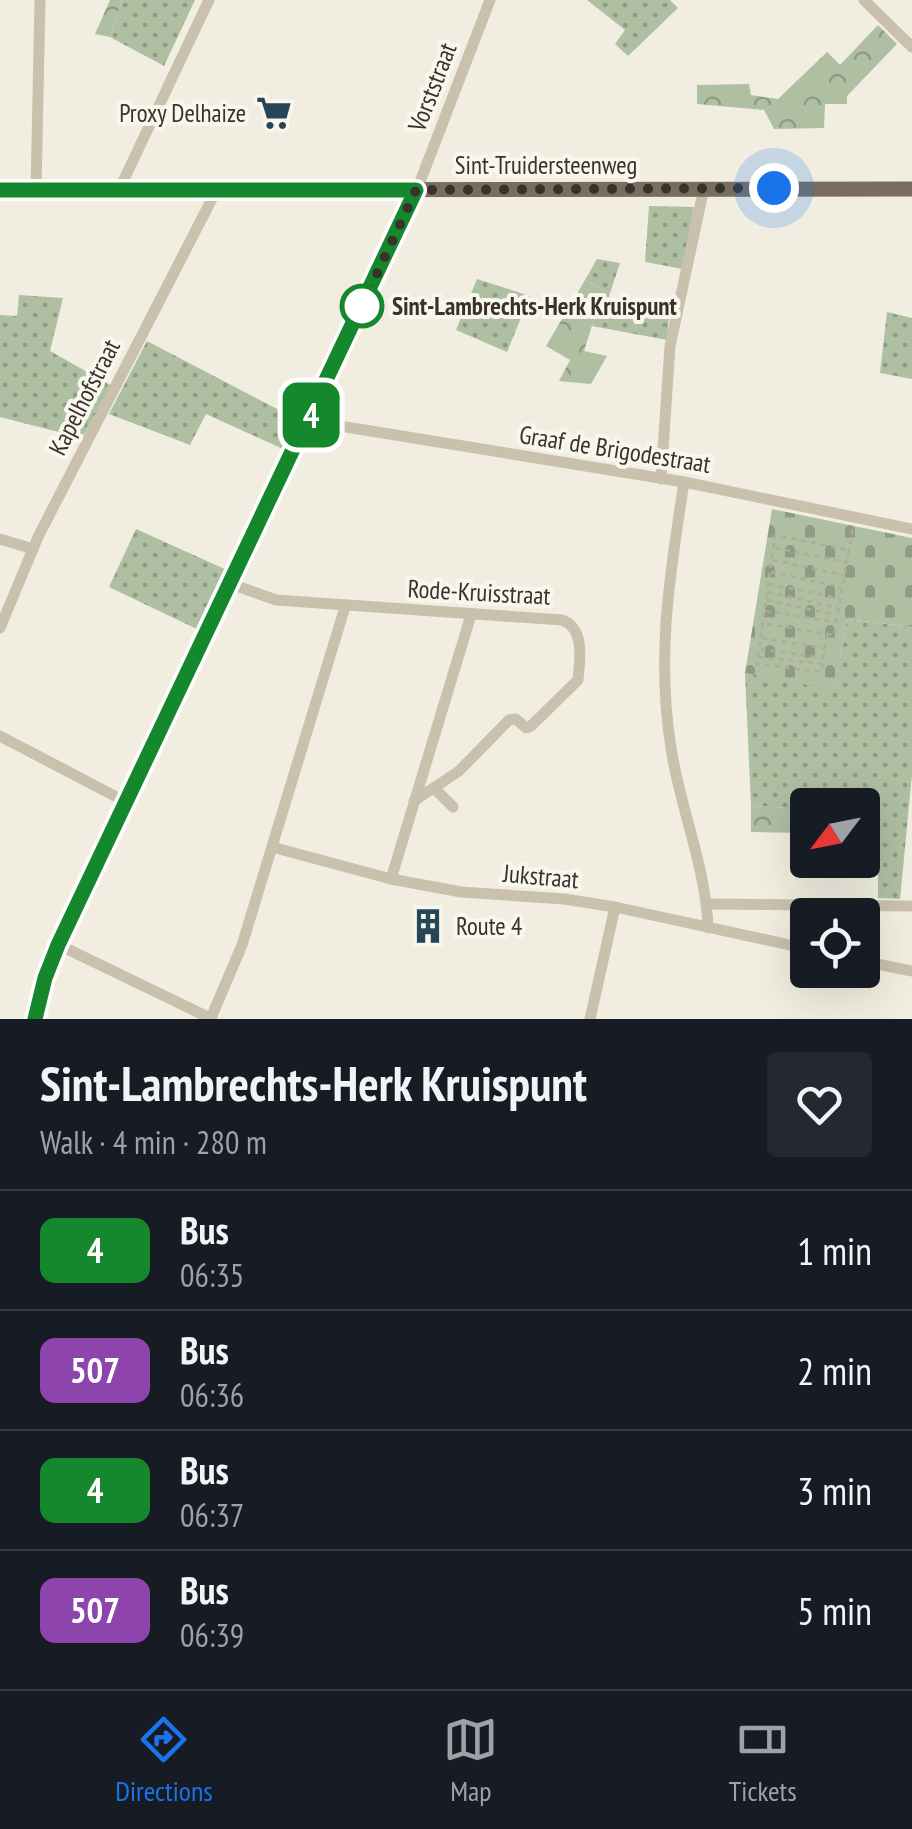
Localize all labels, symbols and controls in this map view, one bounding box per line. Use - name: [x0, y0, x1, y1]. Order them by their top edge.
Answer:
- street label: Vorststraat: [400, 38, 464, 137]
- supermarket icon: Proxy Delhaize: [255, 94, 293, 132]
- place label: Proxy Delhaize: [119, 97, 246, 129]
- street label: Sint-Truidersteenweg: [455, 149, 637, 181]
- your location: [749, 163, 799, 213]
- marker: Sint-Lambrechts-Herk Kruispunt: [341, 285, 383, 327]
- place label: Sint-Lambrechts-Herk Kruispunt: [392, 290, 678, 322]
- street label: Kapelhofstraat: [41, 334, 127, 460]
- line badge: 4: [278, 382, 344, 448]
- text: 4: [303, 392, 319, 438]
- street label: Graaf de Brigodestraat: [517, 418, 713, 480]
- street label: Rode-Kruisstraat: [407, 572, 551, 612]
- north arrow: [790, 788, 880, 878]
- map controls: [790, 788, 880, 988]
- street label: Jukstraat: [501, 857, 580, 895]
- button: locate: [790, 898, 880, 988]
- building icon: Route 4: [409, 907, 447, 945]
- place label: Route 4: [456, 910, 522, 942]
- text: Sint-Lambrechts-Herk Kruispunt: [40, 1052, 587, 1114]
- button: heart: [767, 1052, 872, 1157]
- text: Walk · 4 min · 280 m: [40, 1121, 267, 1163]
- text: Bus: [180, 1205, 229, 1254]
- text: 1 min: [797, 1226, 872, 1275]
- text: 4: [87, 1227, 103, 1273]
- text: 06:35: [180, 1254, 244, 1296]
- text: Bus: [180, 1325, 229, 1374]
- text: 2 min: [797, 1346, 872, 1395]
- text: 507: [70, 1347, 120, 1393]
- text: 06:36: [180, 1374, 244, 1416]
- text: Bus: [180, 1445, 229, 1494]
- text: 3 min: [797, 1466, 872, 1515]
- text: 4: [87, 1467, 103, 1513]
- text: 06:37: [180, 1494, 244, 1536]
- text: Bus: [180, 1565, 229, 1614]
- text: 5 min: [797, 1586, 872, 1635]
- text: 507: [70, 1587, 120, 1633]
- text: 06:39: [180, 1614, 244, 1656]
- tab: Directions: [115, 1712, 213, 1809]
- tab: Map: [443, 1712, 498, 1809]
- tab: Tickets: [729, 1712, 797, 1809]

